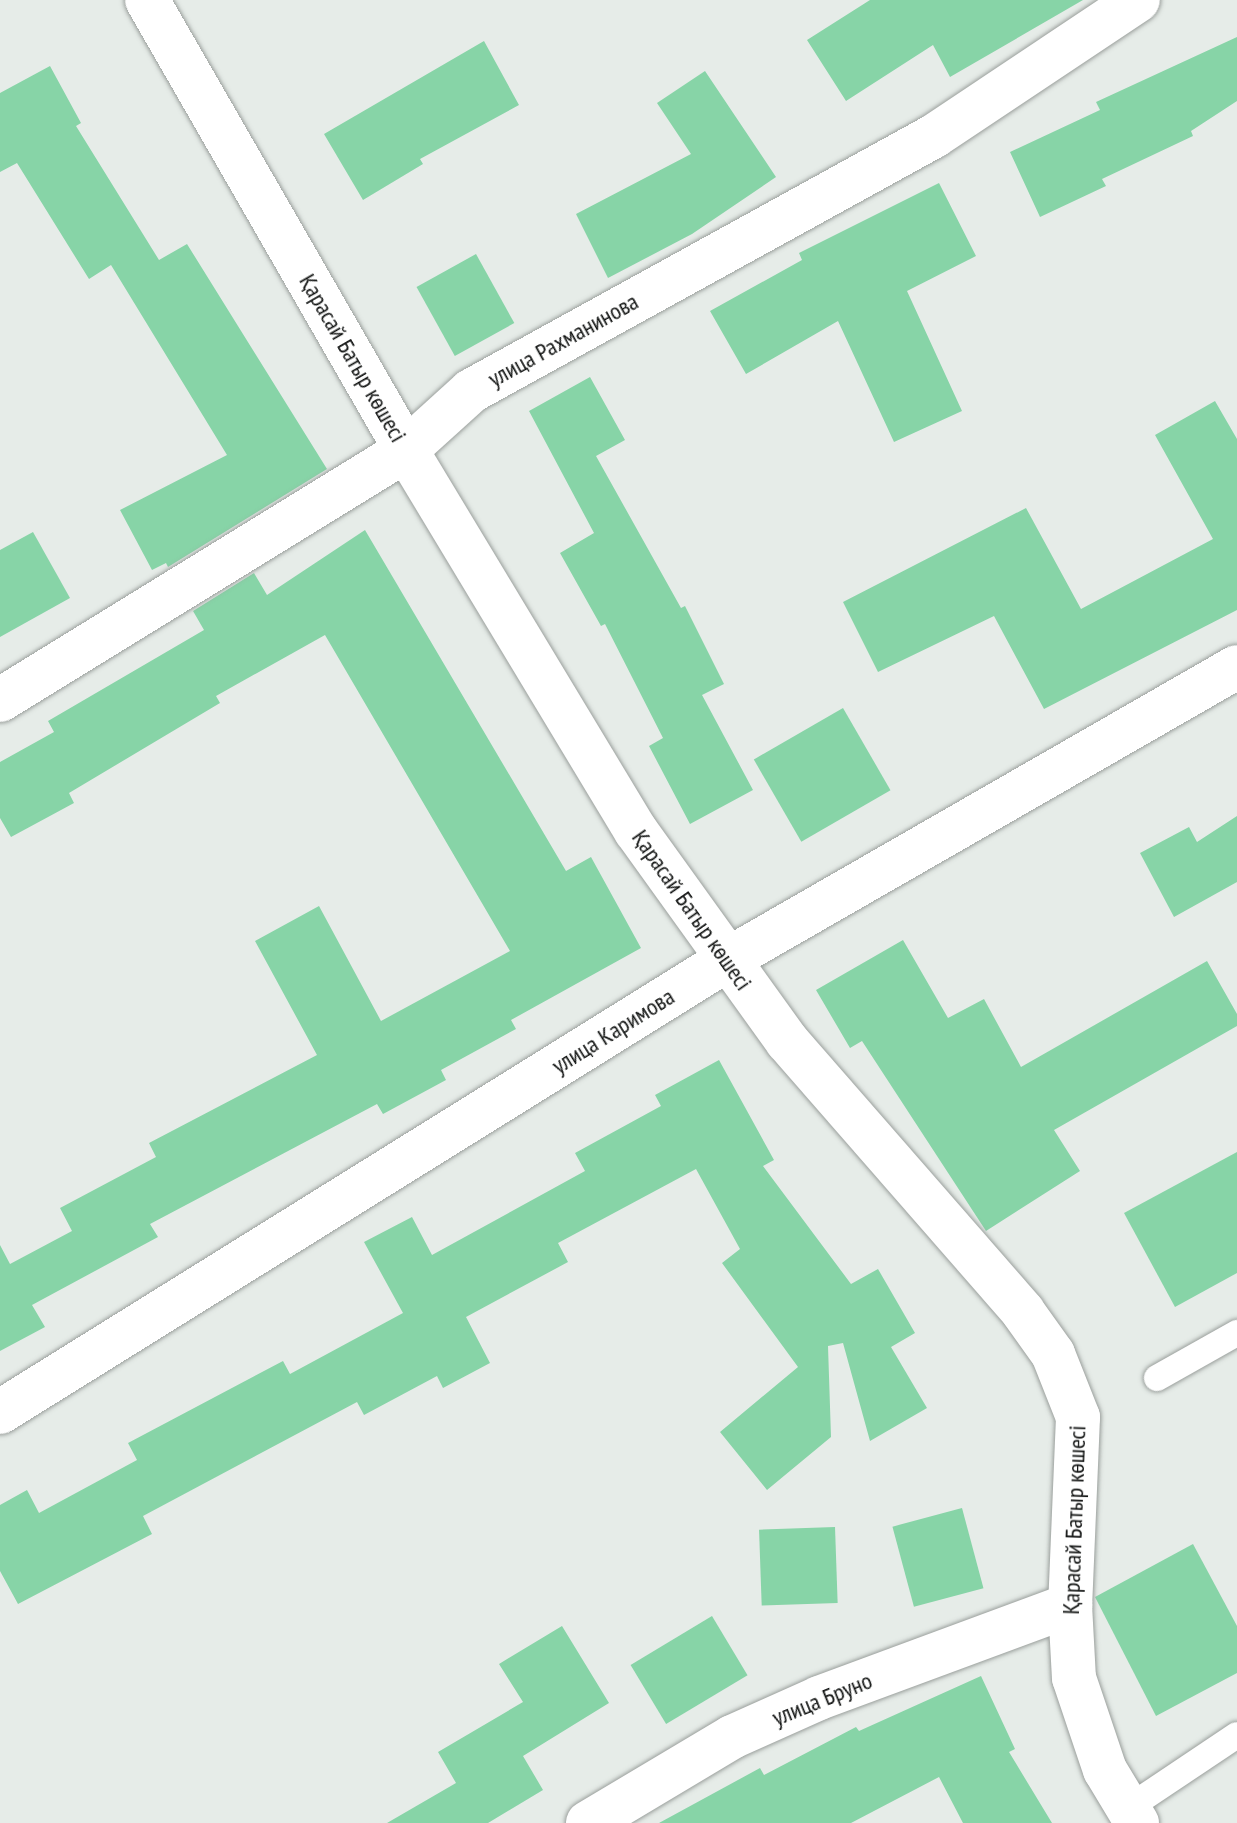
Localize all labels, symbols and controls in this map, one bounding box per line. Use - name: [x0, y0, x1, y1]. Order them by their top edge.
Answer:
- street label: Қарасай Батыр көшесі: [293, 269, 413, 447]
- street label: улица Рахманинова: [483, 287, 643, 393]
- street label: Қарасай Батыр көшесі: [626, 824, 758, 996]
- street label: улица Каримова: [546, 982, 680, 1080]
- street label: Қарасай Батыр көшесі: [1056, 1425, 1092, 1615]
- street label: улица Бруно: [768, 1666, 876, 1732]

